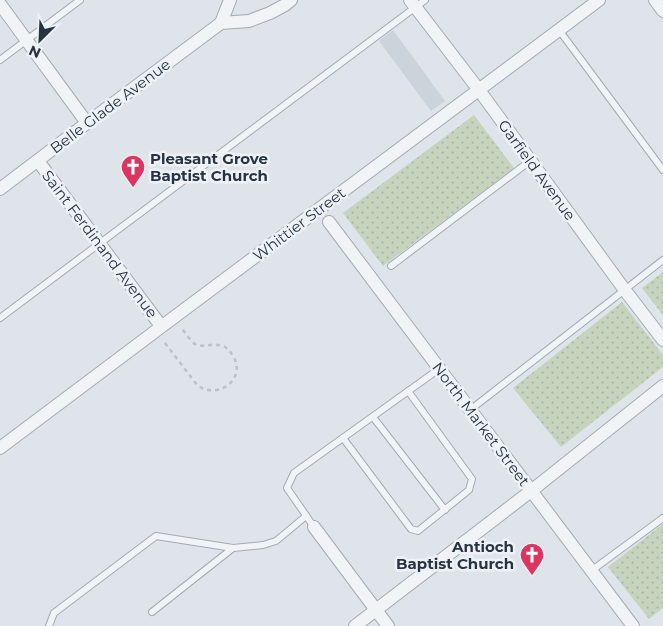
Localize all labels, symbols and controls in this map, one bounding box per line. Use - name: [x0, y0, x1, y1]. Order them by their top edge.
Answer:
- north arrow: [15, 15, 65, 65]
- text: N: [26, 41, 44, 62]
- street label: Belle Glade Avenue: [46, 55, 174, 157]
- street label: Garfield Avenue: [494, 116, 580, 224]
- place label: Pleasant Grove Baptist Church: [150, 149, 268, 185]
- church icon: Pleasant Grove Baptist Church: [120, 154, 146, 188]
- street label: Saint Ferdinand Avenue: [38, 166, 162, 322]
- street label: Whittier Street: [249, 183, 349, 265]
- street label: North Market Street: [428, 358, 534, 490]
- place label: Antioch Baptist Church: [396, 537, 514, 573]
- church icon: Antioch Baptist Church: [519, 542, 545, 576]

